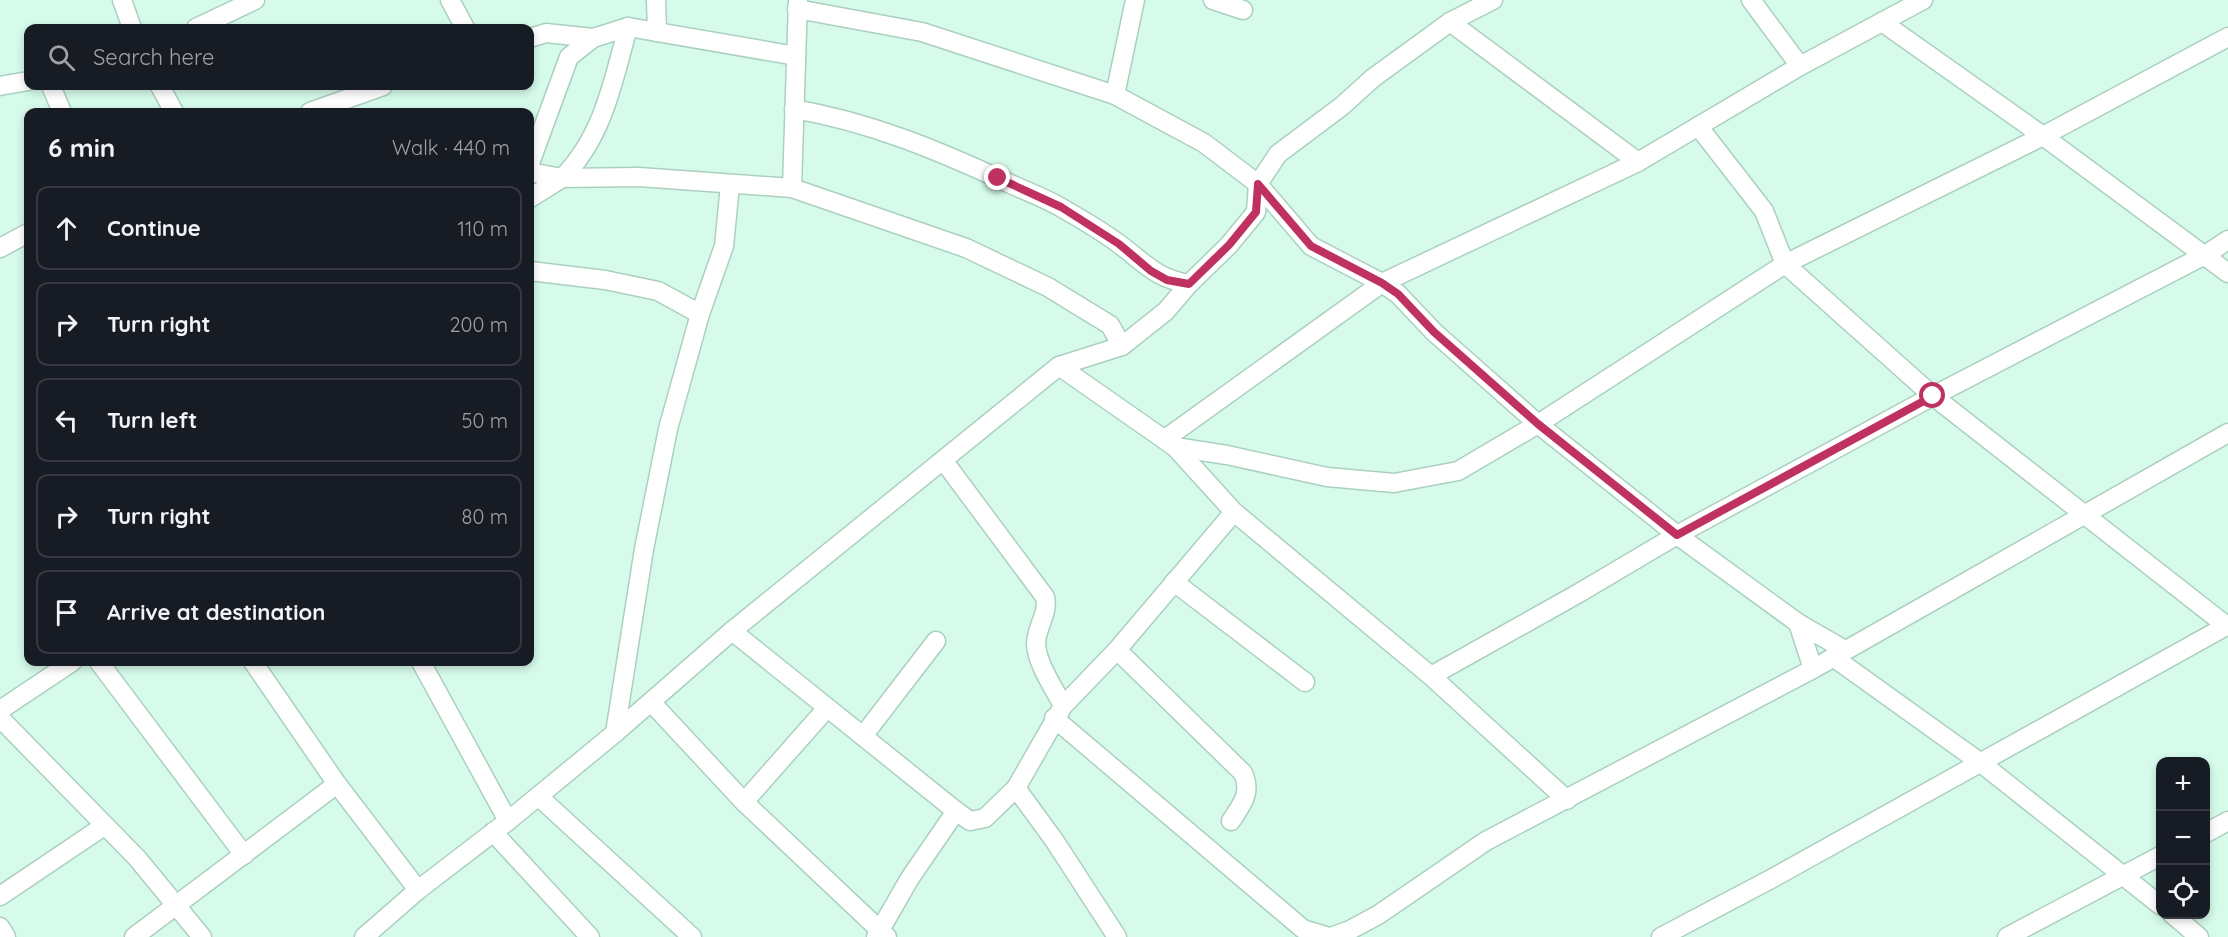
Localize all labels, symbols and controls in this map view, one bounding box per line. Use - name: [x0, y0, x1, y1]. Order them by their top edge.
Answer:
- search box: [24, 24, 534, 90]
- icon: search: [45, 41, 78, 74]
- text: Search here: [93, 43, 214, 71]
- text: 6 min: [48, 131, 115, 164]
- text: Walk · 440 m: [392, 135, 510, 160]
- route end: [984, 164, 1010, 190]
- icon: ahead: [50, 212, 83, 245]
- text: Continue: [107, 214, 201, 242]
- text: 110 m: [458, 216, 508, 241]
- icon: right: [50, 308, 83, 341]
- text: Turn right: [107, 310, 211, 338]
- text: 200 m: [449, 312, 508, 337]
- route start: [1919, 382, 1945, 408]
- icon: left: [50, 404, 83, 437]
- text: Turn left: [107, 406, 197, 434]
- text: 50 m: [462, 408, 508, 433]
- icon: right: [50, 500, 83, 533]
- text: Turn right: [107, 502, 211, 530]
- text: 80 m: [462, 504, 508, 529]
- icon: arrive: [50, 596, 83, 629]
- text: Arrive at destination: [107, 598, 325, 626]
- map controls: [2156, 757, 2210, 919]
- button: +: [2156, 757, 2210, 811]
- button: −: [2156, 811, 2210, 865]
- button: locate: [2156, 865, 2210, 919]

